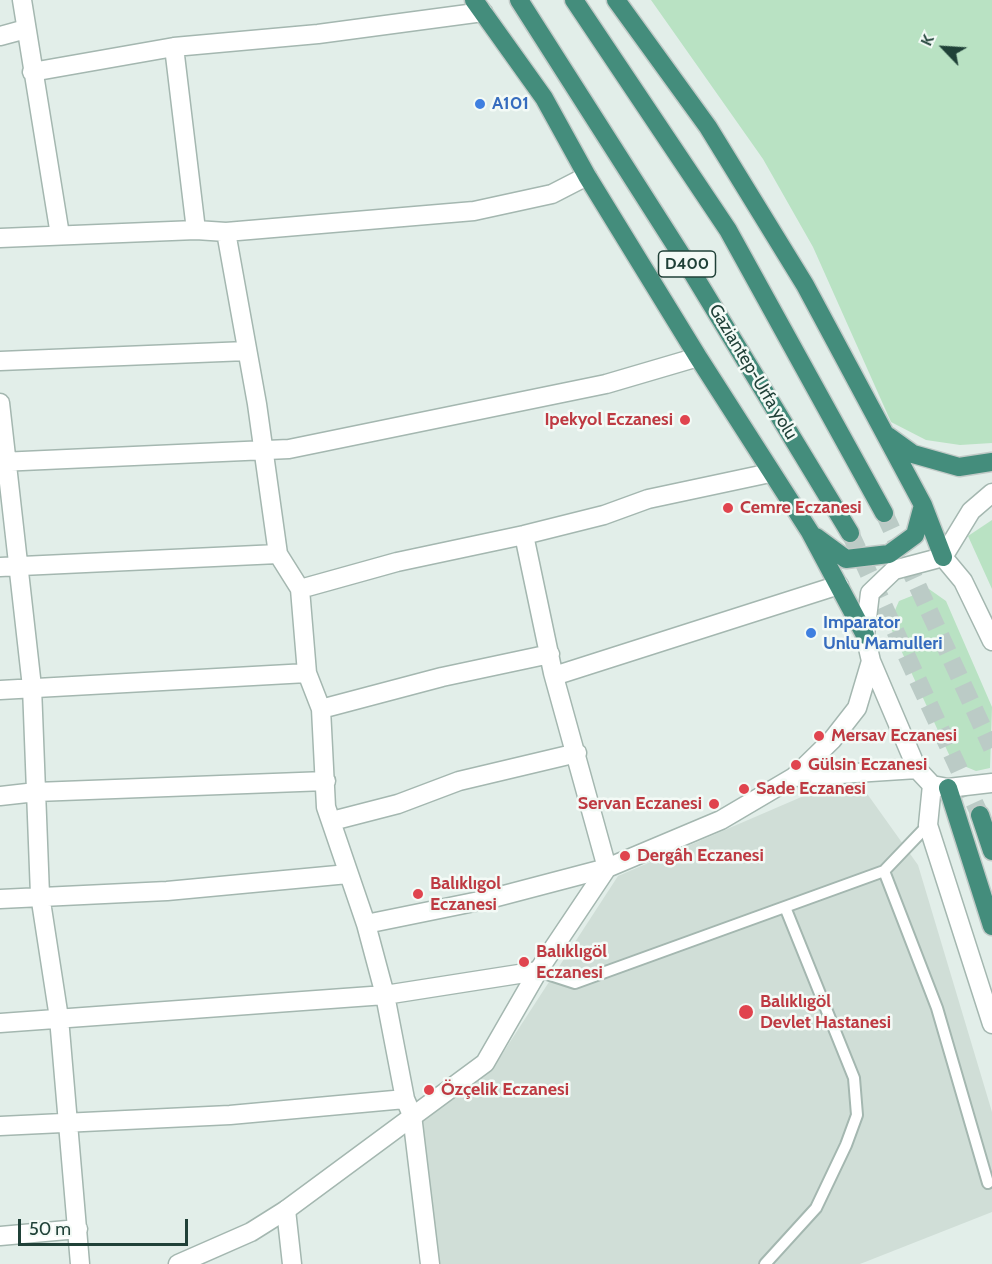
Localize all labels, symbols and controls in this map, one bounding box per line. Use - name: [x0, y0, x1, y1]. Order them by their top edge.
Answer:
- north arrow: [914, 18, 974, 78]
- text: K: [916, 32, 938, 49]
- place label: A101: [492, 93, 529, 115]
- marker: A101: [473, 97, 487, 111]
- road number: D400: [658, 251, 716, 277]
- street label: Gaziantep-Urfa yolu: [704, 300, 802, 444]
- place label: Ipekyol Eczanesi: [544, 409, 673, 431]
- marker: Ipekyol Eczanesi: [678, 413, 692, 427]
- place label: Cemre Eczanesi: [740, 497, 862, 519]
- marker: Cemre Eczanesi: [721, 501, 735, 515]
- place label: Imparator Unlu Mamulleri: [823, 612, 942, 654]
- marker: Imparator Unlu Mamulleri: [804, 626, 818, 640]
- place label: Mersav Eczanesi: [831, 725, 957, 747]
- marker: Mersav Eczanesi: [812, 729, 826, 743]
- place label: Gülsin Eczanesi: [808, 754, 927, 776]
- marker: Gülsin Eczanesi: [789, 758, 803, 772]
- place label: Sade Eczanesi: [756, 778, 866, 800]
- marker: Sade Eczanesi: [737, 782, 751, 796]
- place label: Servan Eczanesi: [578, 793, 702, 815]
- marker: Servan Eczanesi: [707, 797, 721, 811]
- place label: Dergâh Eczanesi: [637, 845, 764, 867]
- marker: Dergâh Eczanesi: [618, 849, 632, 863]
- place label: Balıklıgol Eczanesi: [430, 873, 501, 916]
- marker: Balıklıgol Eczanesi: [411, 887, 425, 901]
- place label: Balıklıgöl Eczanesi: [536, 941, 607, 984]
- marker: Balıklıgöl Eczanesi: [517, 955, 531, 969]
- place label: Balıklıgöl Devlet Hastanesi: [760, 991, 891, 1034]
- marker: Balıklıgöl Devlet Hastanesi: [737, 1003, 755, 1021]
- place label: Özçelik Eczanesi: [441, 1079, 569, 1101]
- marker: Özçelik Eczanesi: [422, 1083, 436, 1097]
- scale bar: [21, 1207, 190, 1245]
- text: 50 m: [29, 1218, 71, 1240]

